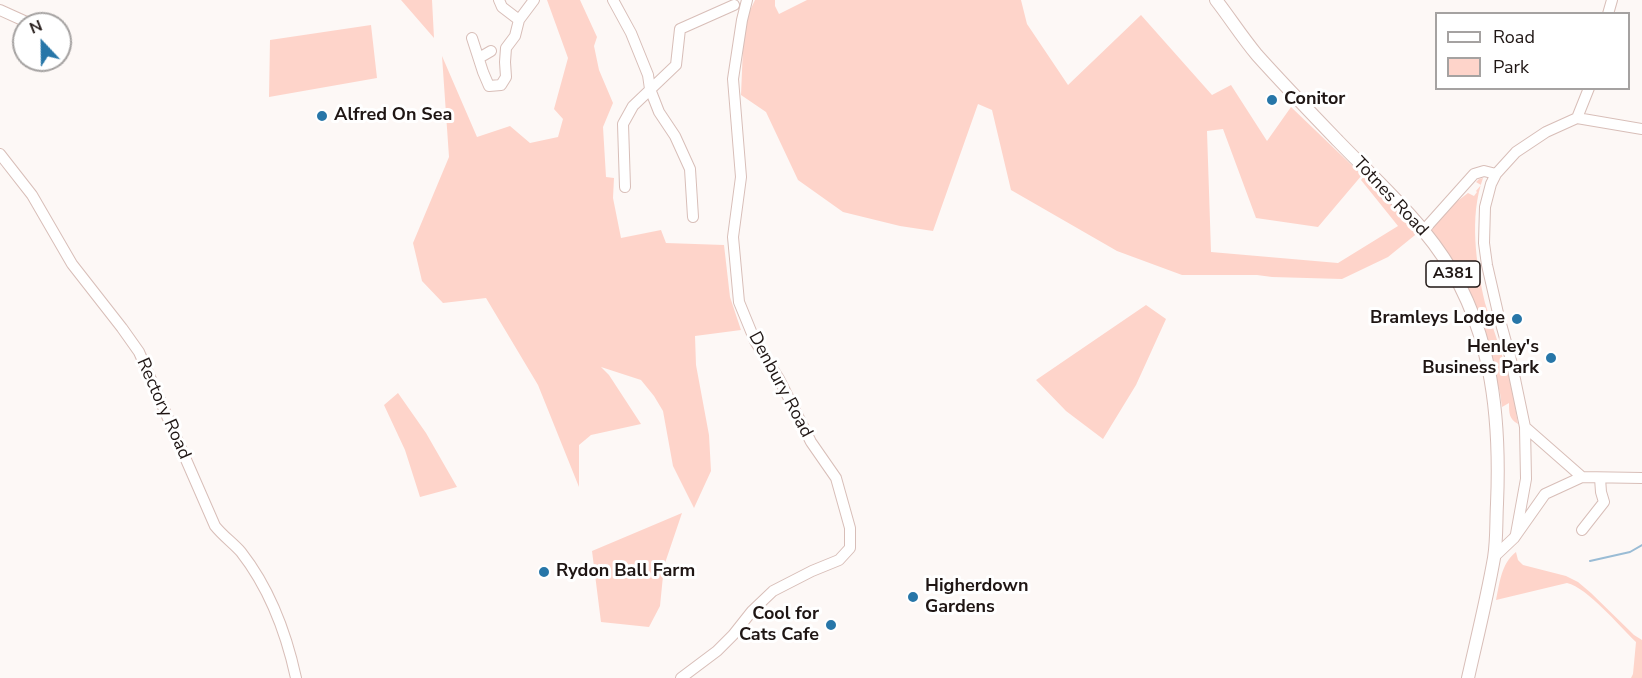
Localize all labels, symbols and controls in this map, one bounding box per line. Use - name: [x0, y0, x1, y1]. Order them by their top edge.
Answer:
- north arrow: [12, 12, 72, 72]
- legend: [1435, 12, 1630, 90]
- text: N: [26, 15, 46, 40]
- text: Road: [1493, 25, 1535, 49]
- text: Park: [1493, 55, 1529, 79]
- place label: Conitor: [1284, 89, 1345, 111]
- marker: Conitor: [1265, 93, 1279, 107]
- place label: Alfred On Sea: [334, 105, 452, 127]
- marker: Alfred On Sea: [315, 109, 329, 123]
- street label: Totnes Road: [1348, 153, 1432, 241]
- road number: A381: [1426, 261, 1480, 287]
- place label: Bramleys Lodge: [1370, 308, 1505, 330]
- marker: Bramleys Lodge: [1510, 312, 1524, 326]
- street label: Denbury Road: [743, 329, 817, 441]
- place label: Henley's Business Park: [1422, 337, 1539, 380]
- marker: Henley's Business Park: [1544, 351, 1558, 365]
- street label: Rectory Road: [131, 355, 195, 463]
- place label: Rydon Ball Farm: [556, 561, 695, 583]
- marker: Rydon Ball Farm: [537, 565, 551, 579]
- place label: Higherdown Gardens: [925, 576, 1028, 618]
- marker: Higherdown Gardens: [906, 590, 920, 604]
- place label: Cool for Cats Cafe: [739, 604, 819, 646]
- marker: Cool for Cats Cafe: [824, 618, 838, 632]

